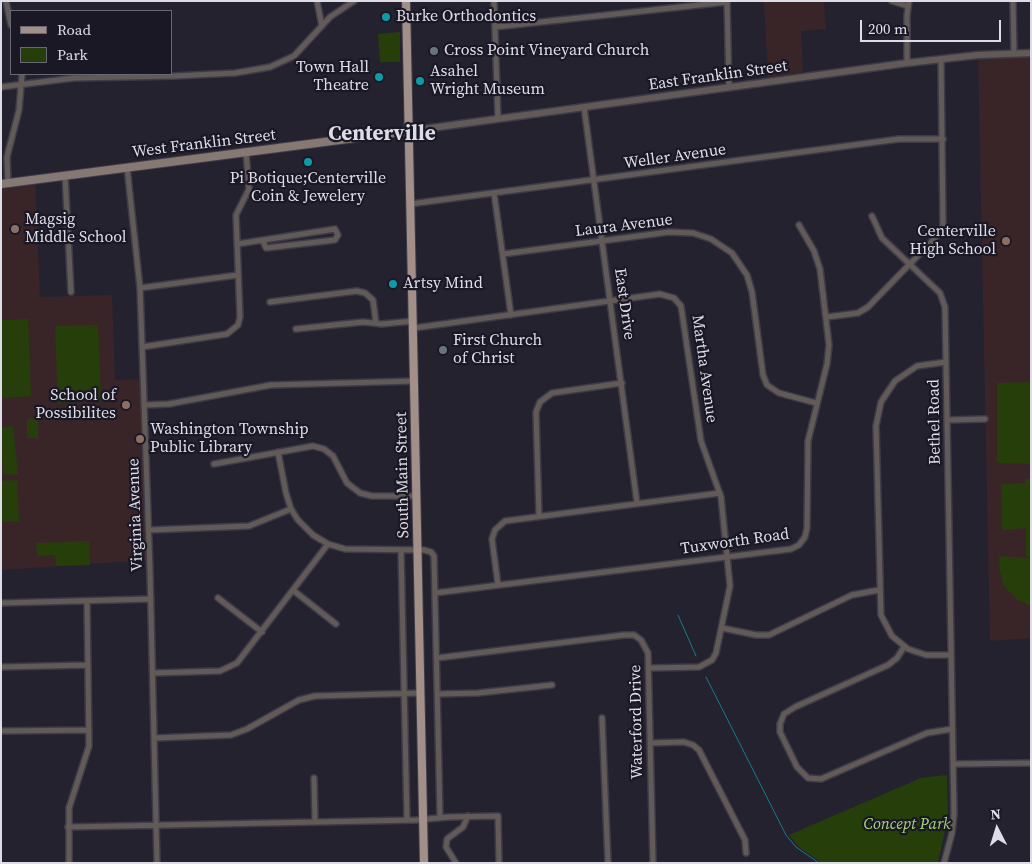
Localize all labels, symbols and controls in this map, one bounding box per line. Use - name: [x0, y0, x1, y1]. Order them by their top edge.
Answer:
- place label: Burke Orthodontics: [396, 7, 536, 27]
- legend: [10, 10, 172, 75]
- scale bar: [862, 10, 1003, 42]
- marker: Burke Orthodontics: [380, 11, 392, 23]
- text: 200 m: [868, 18, 908, 39]
- text: Road: [57, 19, 91, 40]
- place label: Cross Point Vineyard Church: [444, 41, 649, 61]
- text: Park: [57, 44, 88, 65]
- marker: Cross Point Vineyard Church: [428, 45, 440, 57]
- street label: East Franklin Street: [647, 57, 789, 95]
- place label: Town Hall Theatre: [296, 58, 369, 96]
- place label: Asahel Wright Museum: [430, 62, 545, 100]
- marker: Town Hall Theatre: [373, 71, 385, 83]
- marker: Asahel Wright Museum: [414, 75, 426, 87]
- district label: Centerville: [328, 122, 436, 148]
- street label: West Franklin Street: [131, 126, 277, 162]
- street label: Weller Avenue: [623, 140, 727, 174]
- marker: Pi Botique;Centerville Coin & Jewelery: [302, 156, 314, 168]
- place label: Pi Botique;Centerville Coin & Jewelery: [230, 169, 386, 207]
- place label: Magsig Middle School: [25, 210, 127, 248]
- street label: Laura Avenue: [574, 210, 674, 242]
- place label: Centerville High School: [910, 222, 996, 260]
- marker: Magsig Middle School: [9, 223, 21, 235]
- marker: Centerville High School: [1000, 235, 1012, 247]
- street label: East Drive: [609, 267, 639, 341]
- place label: Artsy Mind: [403, 274, 483, 294]
- marker: Artsy Mind: [387, 278, 399, 290]
- street label: Martha Avenue: [687, 314, 721, 424]
- place label: First Church of Christ: [453, 331, 542, 369]
- marker: First Church of Christ: [437, 344, 449, 356]
- street label: Bethel Road: [925, 379, 945, 465]
- place label: School of Possibilites: [36, 386, 116, 424]
- marker: School of Possibilites: [120, 399, 132, 411]
- street label: South Main Street: [392, 412, 414, 538]
- place label: Washington Township Public Library: [150, 420, 309, 458]
- marker: Washington Township Public Library: [134, 433, 146, 445]
- street label: Virginia Avenue: [124, 458, 148, 572]
- street label: Tuxworth Road: [679, 525, 791, 559]
- street label: Waterford Drive: [626, 664, 648, 780]
- north arrow: [972, 804, 1022, 854]
- text: N: [990, 804, 1002, 824]
- park label: Concept Park: [863, 815, 951, 835]

